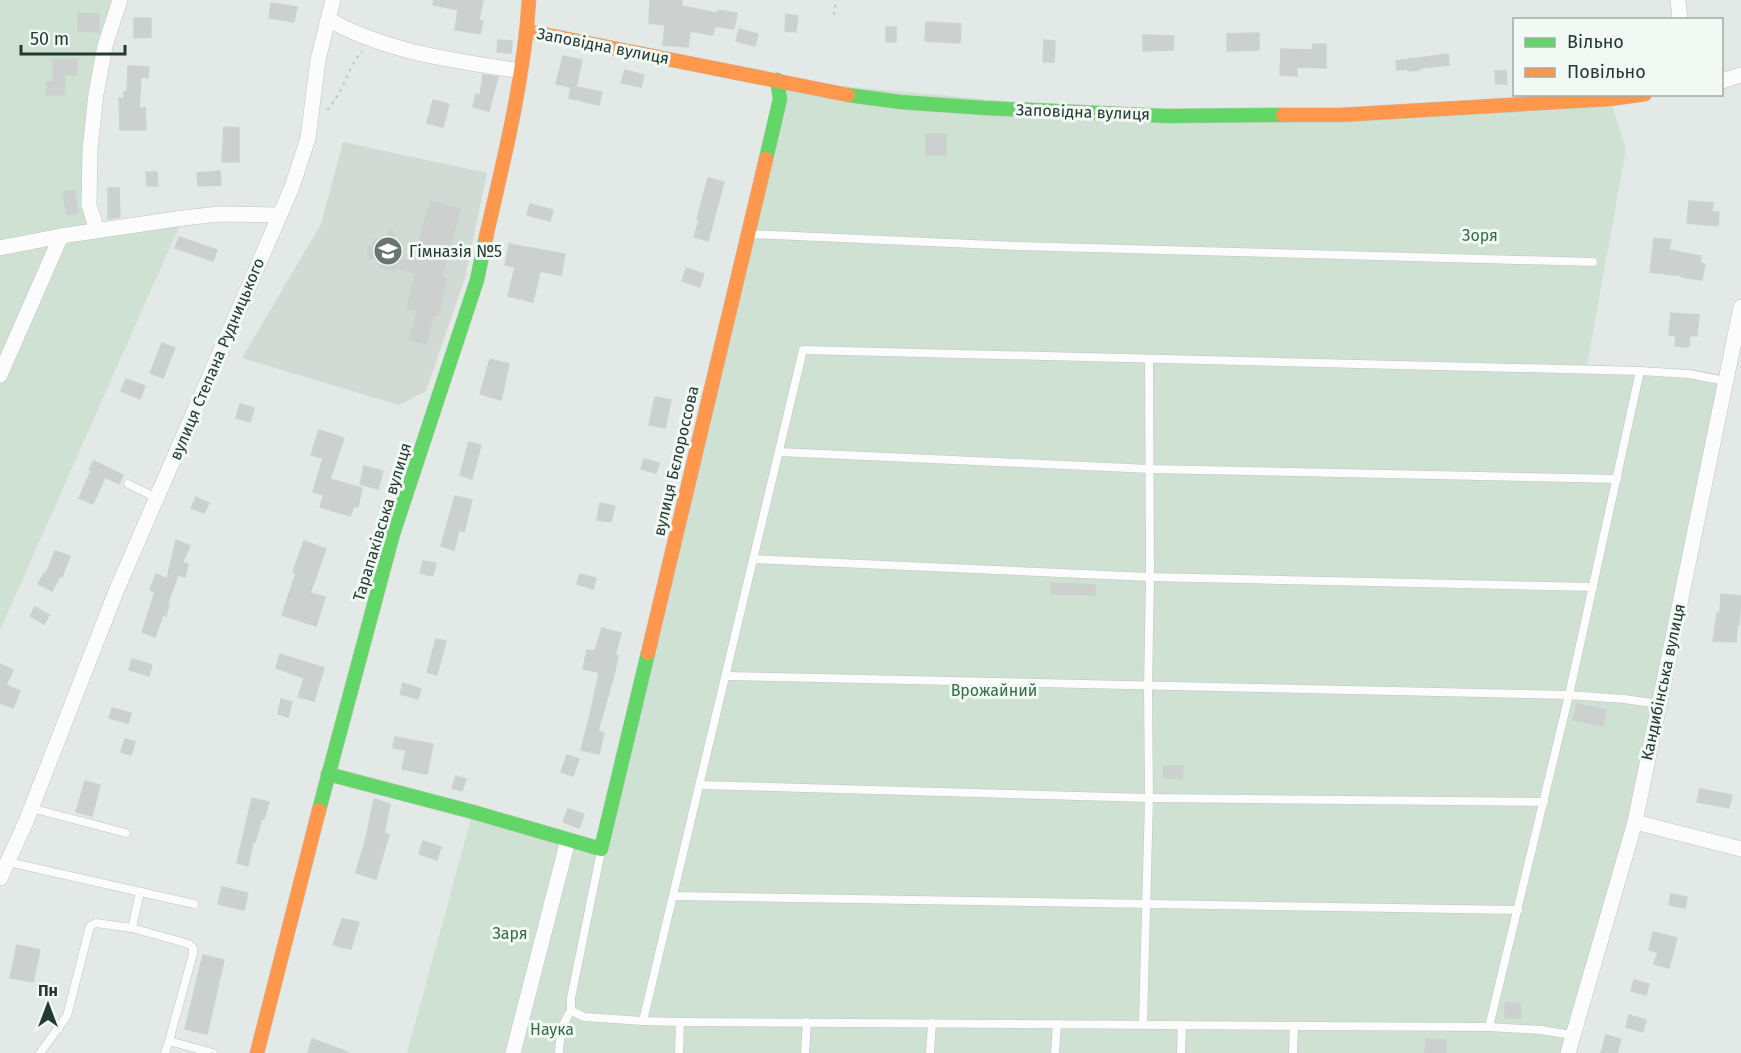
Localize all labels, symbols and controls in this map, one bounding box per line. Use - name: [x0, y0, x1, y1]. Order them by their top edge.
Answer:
- scale bar: [21, 18, 124, 56]
- legend: [1513, 18, 1723, 96]
- street label: Заповідна вулиця: [535, 24, 671, 68]
- text: 50 m: [30, 28, 69, 50]
- text: Вільно: [1567, 31, 1624, 53]
- text: Повільно: [1567, 61, 1646, 83]
- street label: Заповідна вулиця: [1016, 100, 1150, 124]
- park label: Зоря: [1462, 226, 1498, 245]
- school or university icon: Гімназія №5: [372, 235, 404, 267]
- place label: Гімназія №5: [409, 242, 502, 261]
- street label: вулиця Степана Рудницького: [166, 255, 268, 463]
- street label: вулиця Бєлороссова: [649, 384, 703, 538]
- street label: Тарапаківська вулиця: [349, 441, 415, 603]
- street label: Кандибінська вулиця: [1637, 602, 1689, 762]
- park label: Врожайний: [951, 681, 1037, 700]
- park label: Заря: [492, 924, 528, 943]
- north arrow: [18, 975, 78, 1035]
- text: Пн: [38, 981, 58, 1000]
- park label: Наука: [530, 1020, 574, 1039]

